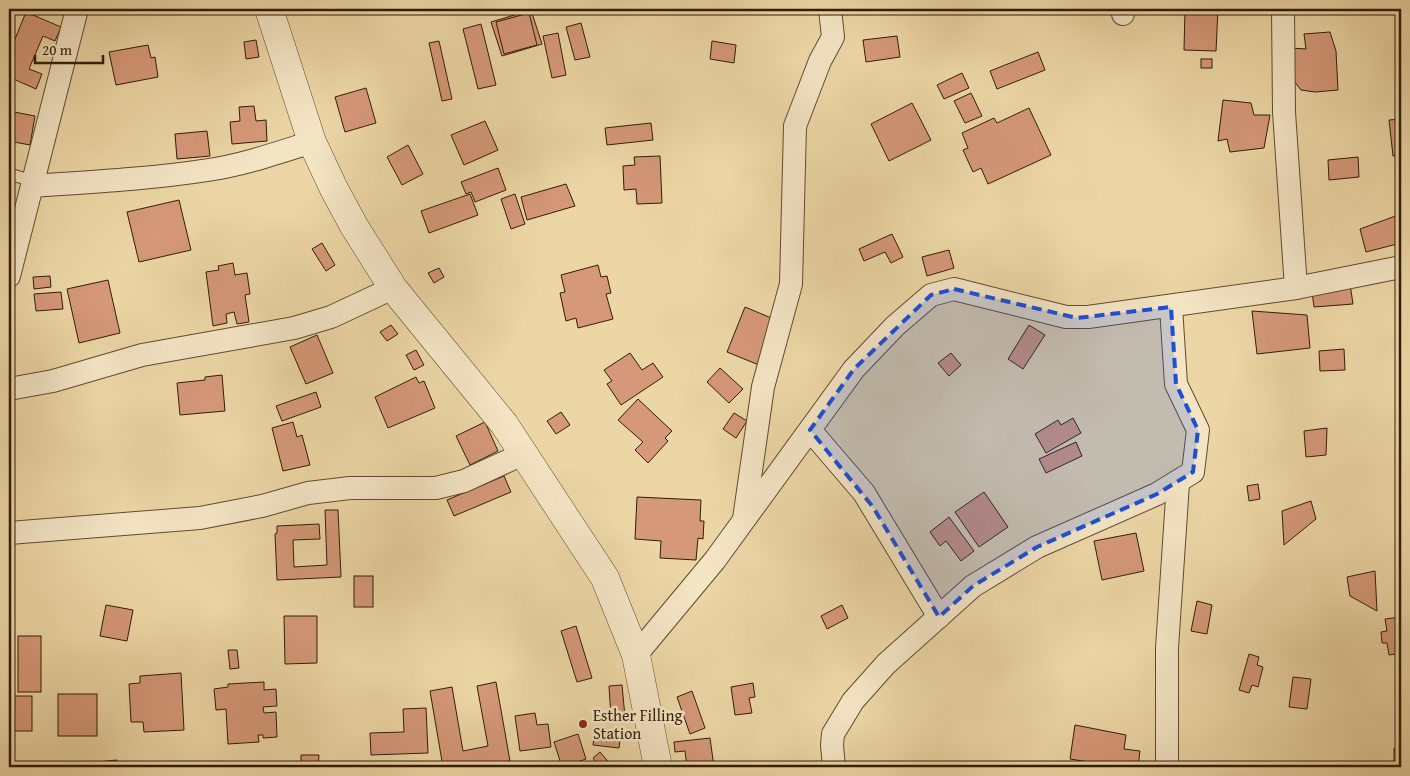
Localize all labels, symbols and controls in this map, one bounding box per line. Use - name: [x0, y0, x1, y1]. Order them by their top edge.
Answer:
- scale bar: [35, 32, 102, 64]
- text: 20 m: [42, 39, 73, 60]
- place label: Esther Filling Station: [593, 703, 682, 745]
- marker: Esther Filling Station: [577, 718, 589, 730]

